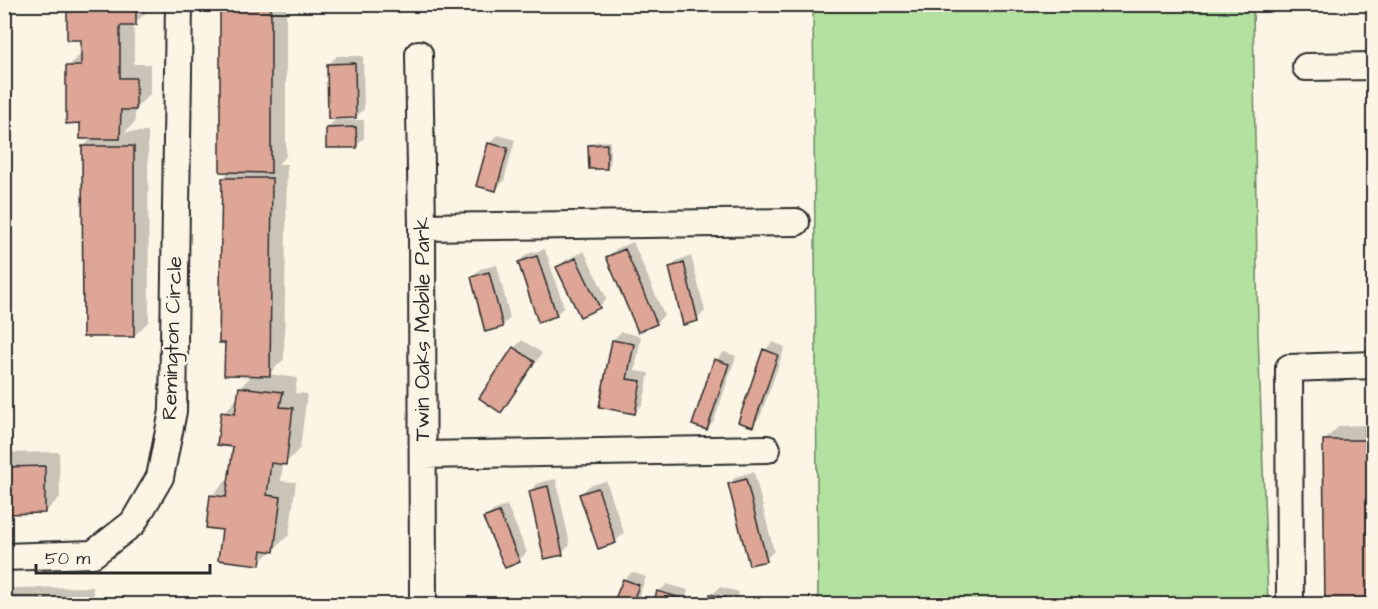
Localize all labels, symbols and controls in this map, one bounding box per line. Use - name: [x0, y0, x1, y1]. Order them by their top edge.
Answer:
- street label: Twin Oaks Mobile Park: [408, 217, 437, 441]
- street label: Remington Circle: [155, 256, 191, 421]
- scale bar: [36, 537, 210, 575]
- text: 50 m: [45, 546, 90, 571]

